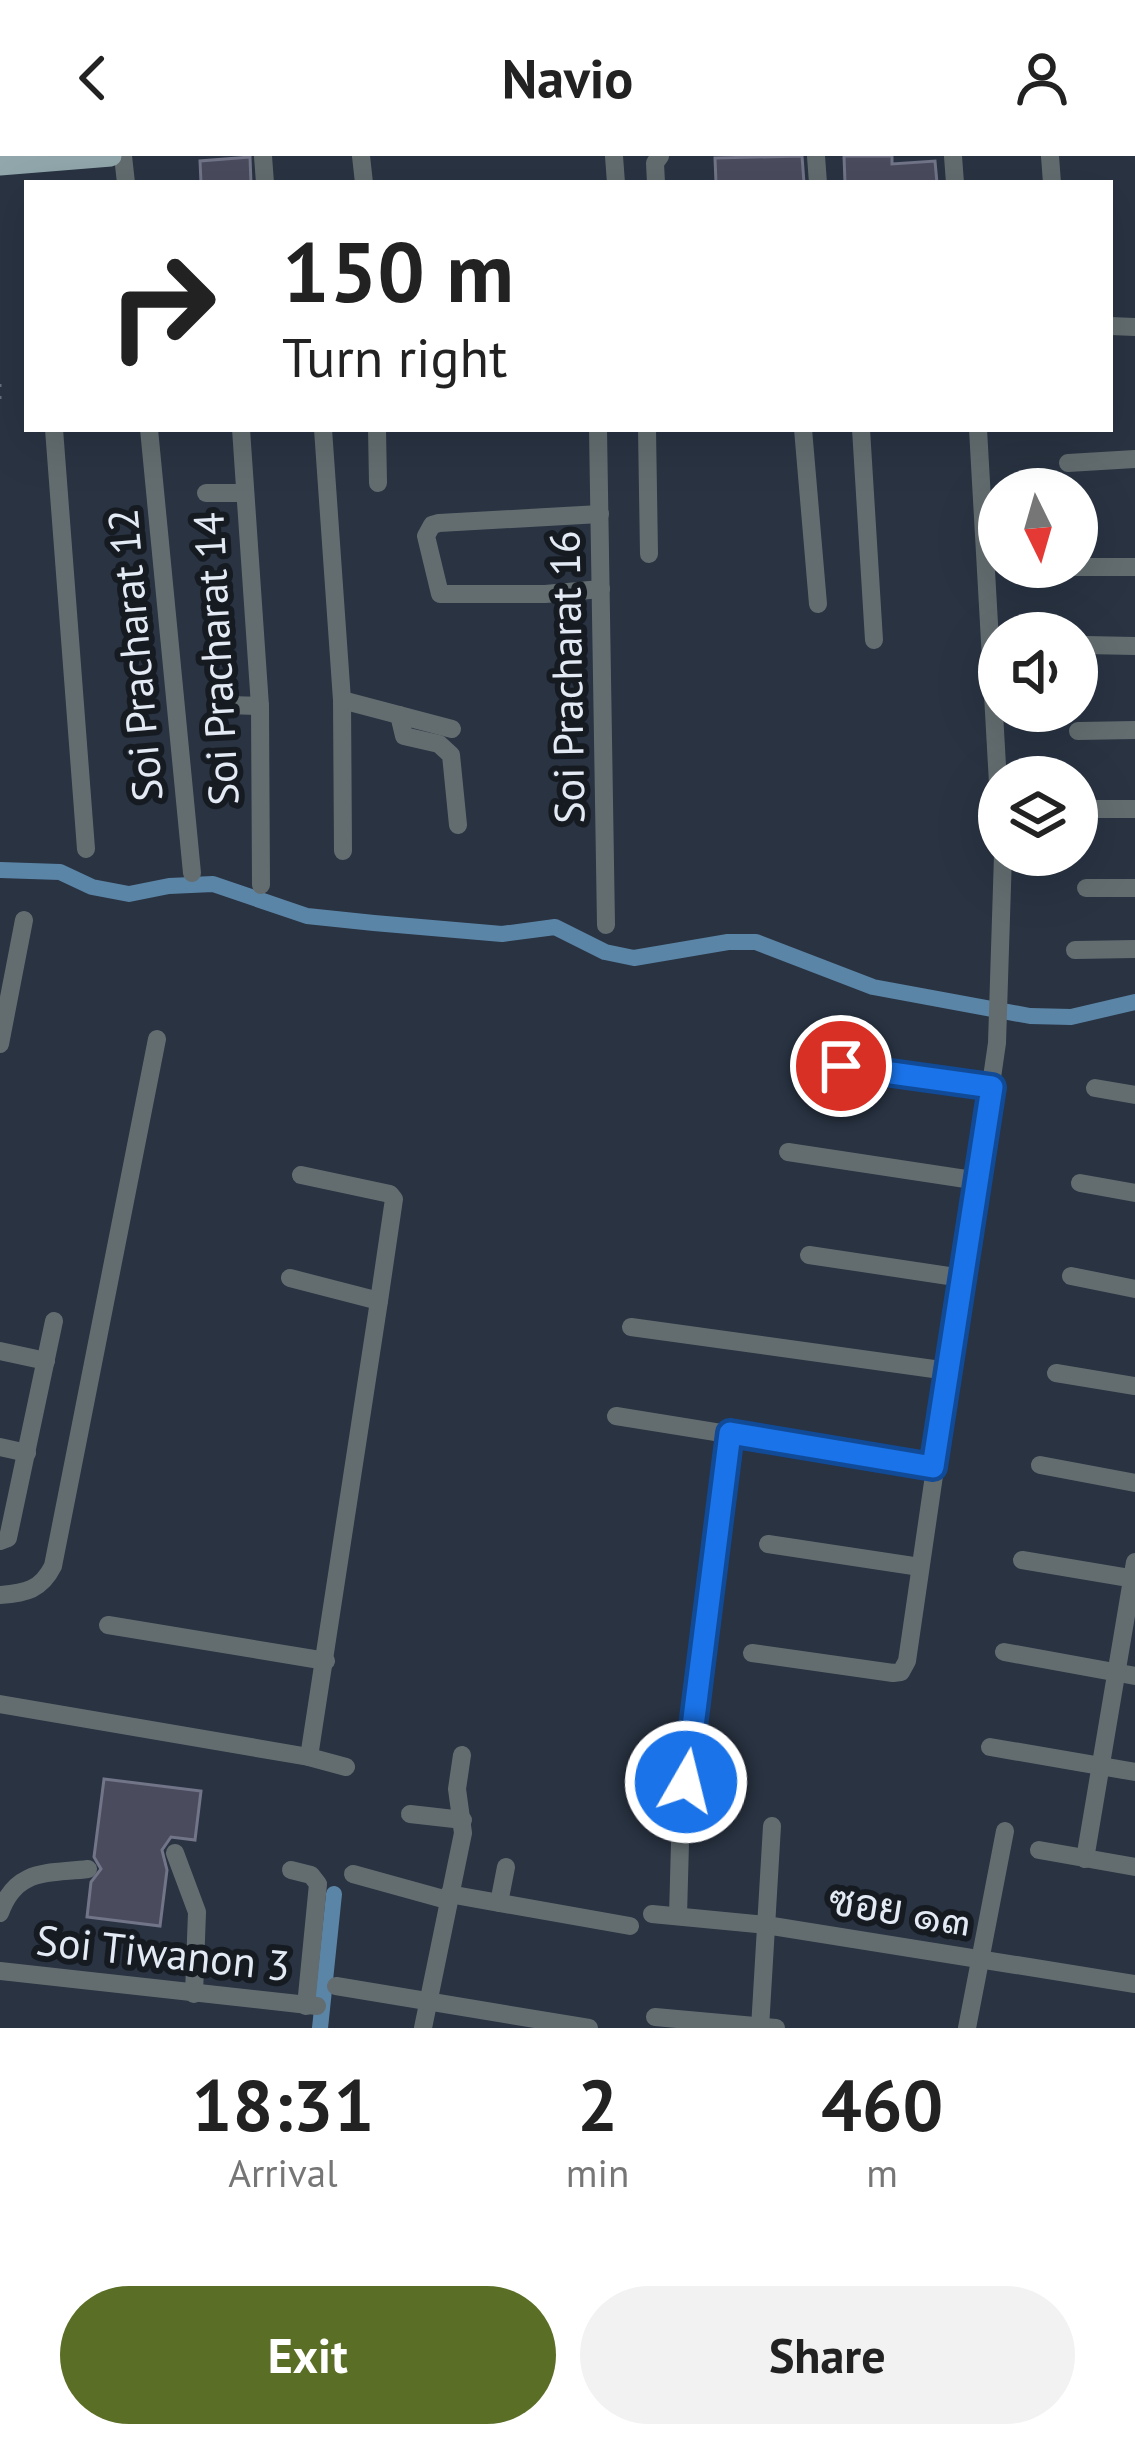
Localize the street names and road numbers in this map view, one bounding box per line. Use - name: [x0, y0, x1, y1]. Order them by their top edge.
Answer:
- street label: Soi Pracharat 12: [94, 506, 175, 804]
- street label: Soi Pracharat 14: [180, 511, 251, 807]
- street label: Soi Pracharat 16: [536, 530, 597, 824]
- street label: ซอย ๑๓: [825, 1871, 975, 1948]
- street label: Soi Tiwanon 3: [33, 1912, 293, 1993]

